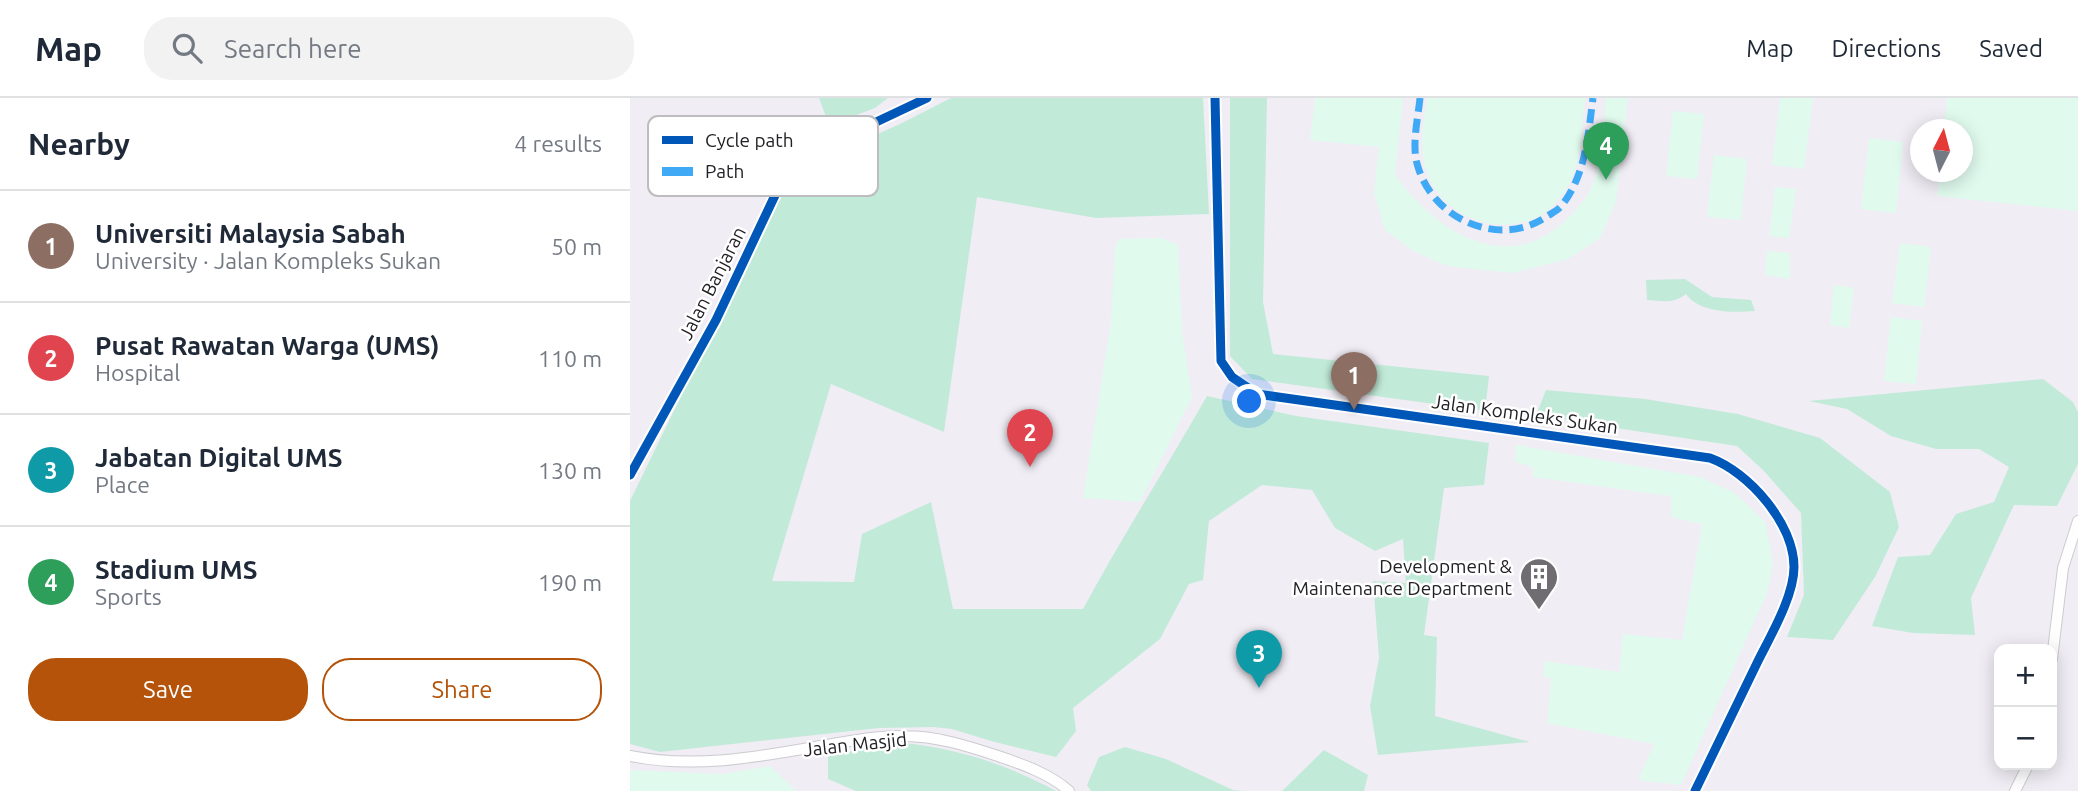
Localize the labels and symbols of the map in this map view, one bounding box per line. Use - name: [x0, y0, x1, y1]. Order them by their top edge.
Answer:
- legend: [648, 116, 878, 196]
- north arrow: [1910, 119, 1973, 182]
- pin: 4: [1583, 122, 1629, 180]
- text: Cycle path: [705, 129, 794, 151]
- text: Path: [705, 160, 744, 182]
- street label: Jalan Banjaran: [674, 223, 750, 343]
- pin: 1: [1331, 352, 1377, 410]
- your location: [1232, 384, 1266, 418]
- street label: Jalan Kompleks Sukan: [1431, 390, 1619, 438]
- pin: 2: [1007, 409, 1053, 467]
- place label: Development & Maintenance Department: [1293, 555, 1513, 599]
- building icon: Development & Maintenance Department: [1518, 556, 1560, 611]
- pin: 3: [1236, 630, 1282, 688]
- street label: Jalan Masjid: [802, 728, 908, 760]

